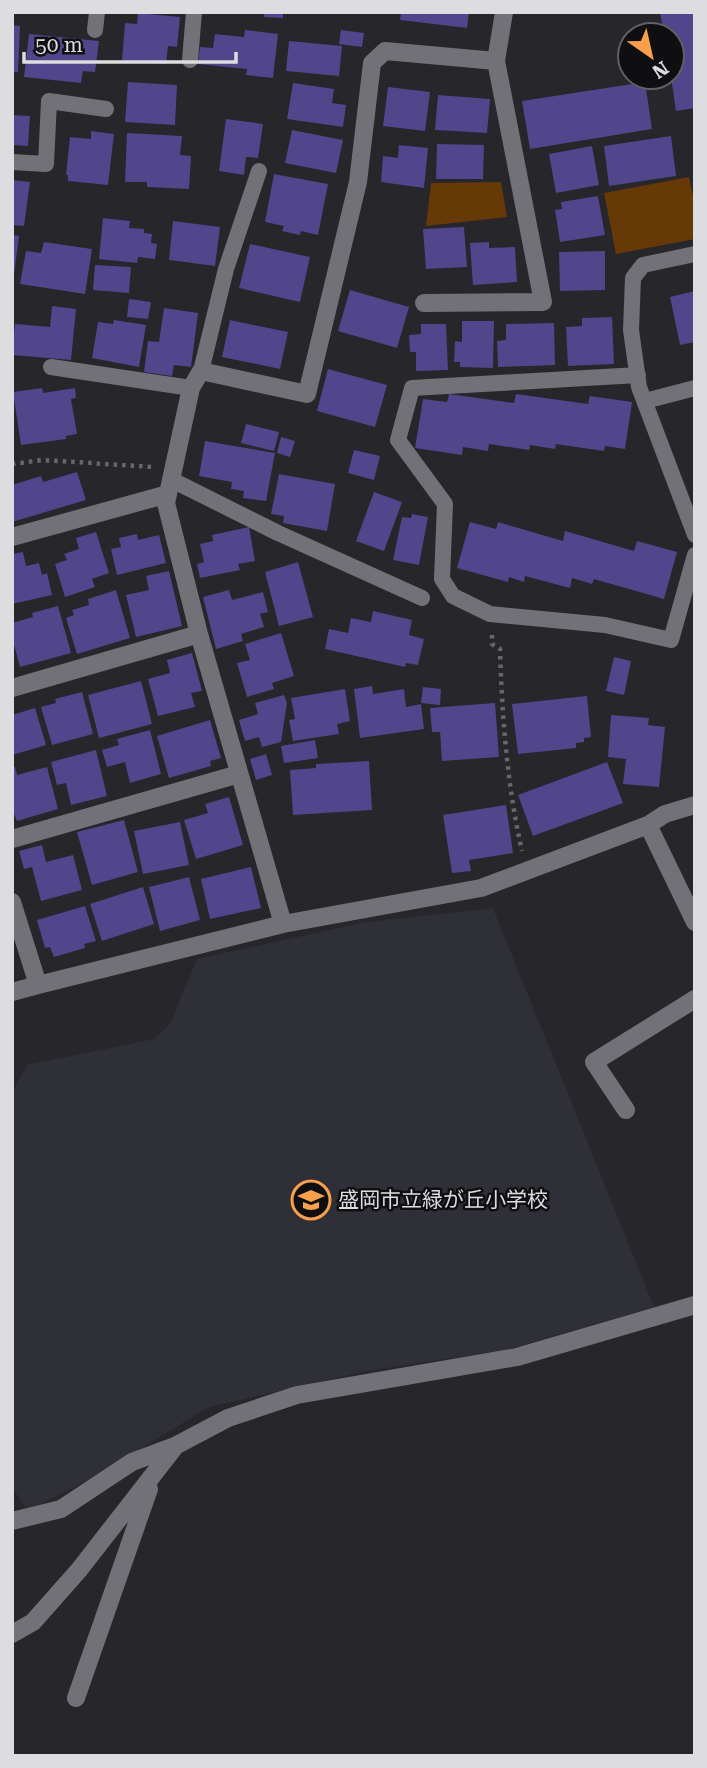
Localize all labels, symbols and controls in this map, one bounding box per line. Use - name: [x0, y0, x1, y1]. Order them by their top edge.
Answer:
- scale bar: [24, 21, 236, 65]
- north arrow: [616, 21, 686, 91]
- text: 50 m: [35, 33, 83, 57]
- text: N: [647, 56, 673, 84]
- school or university icon: 盛岡市立緑が丘小学校: [290, 1179, 332, 1221]
- place label: 盛岡市立緑が丘小学校: [338, 1188, 548, 1212]

